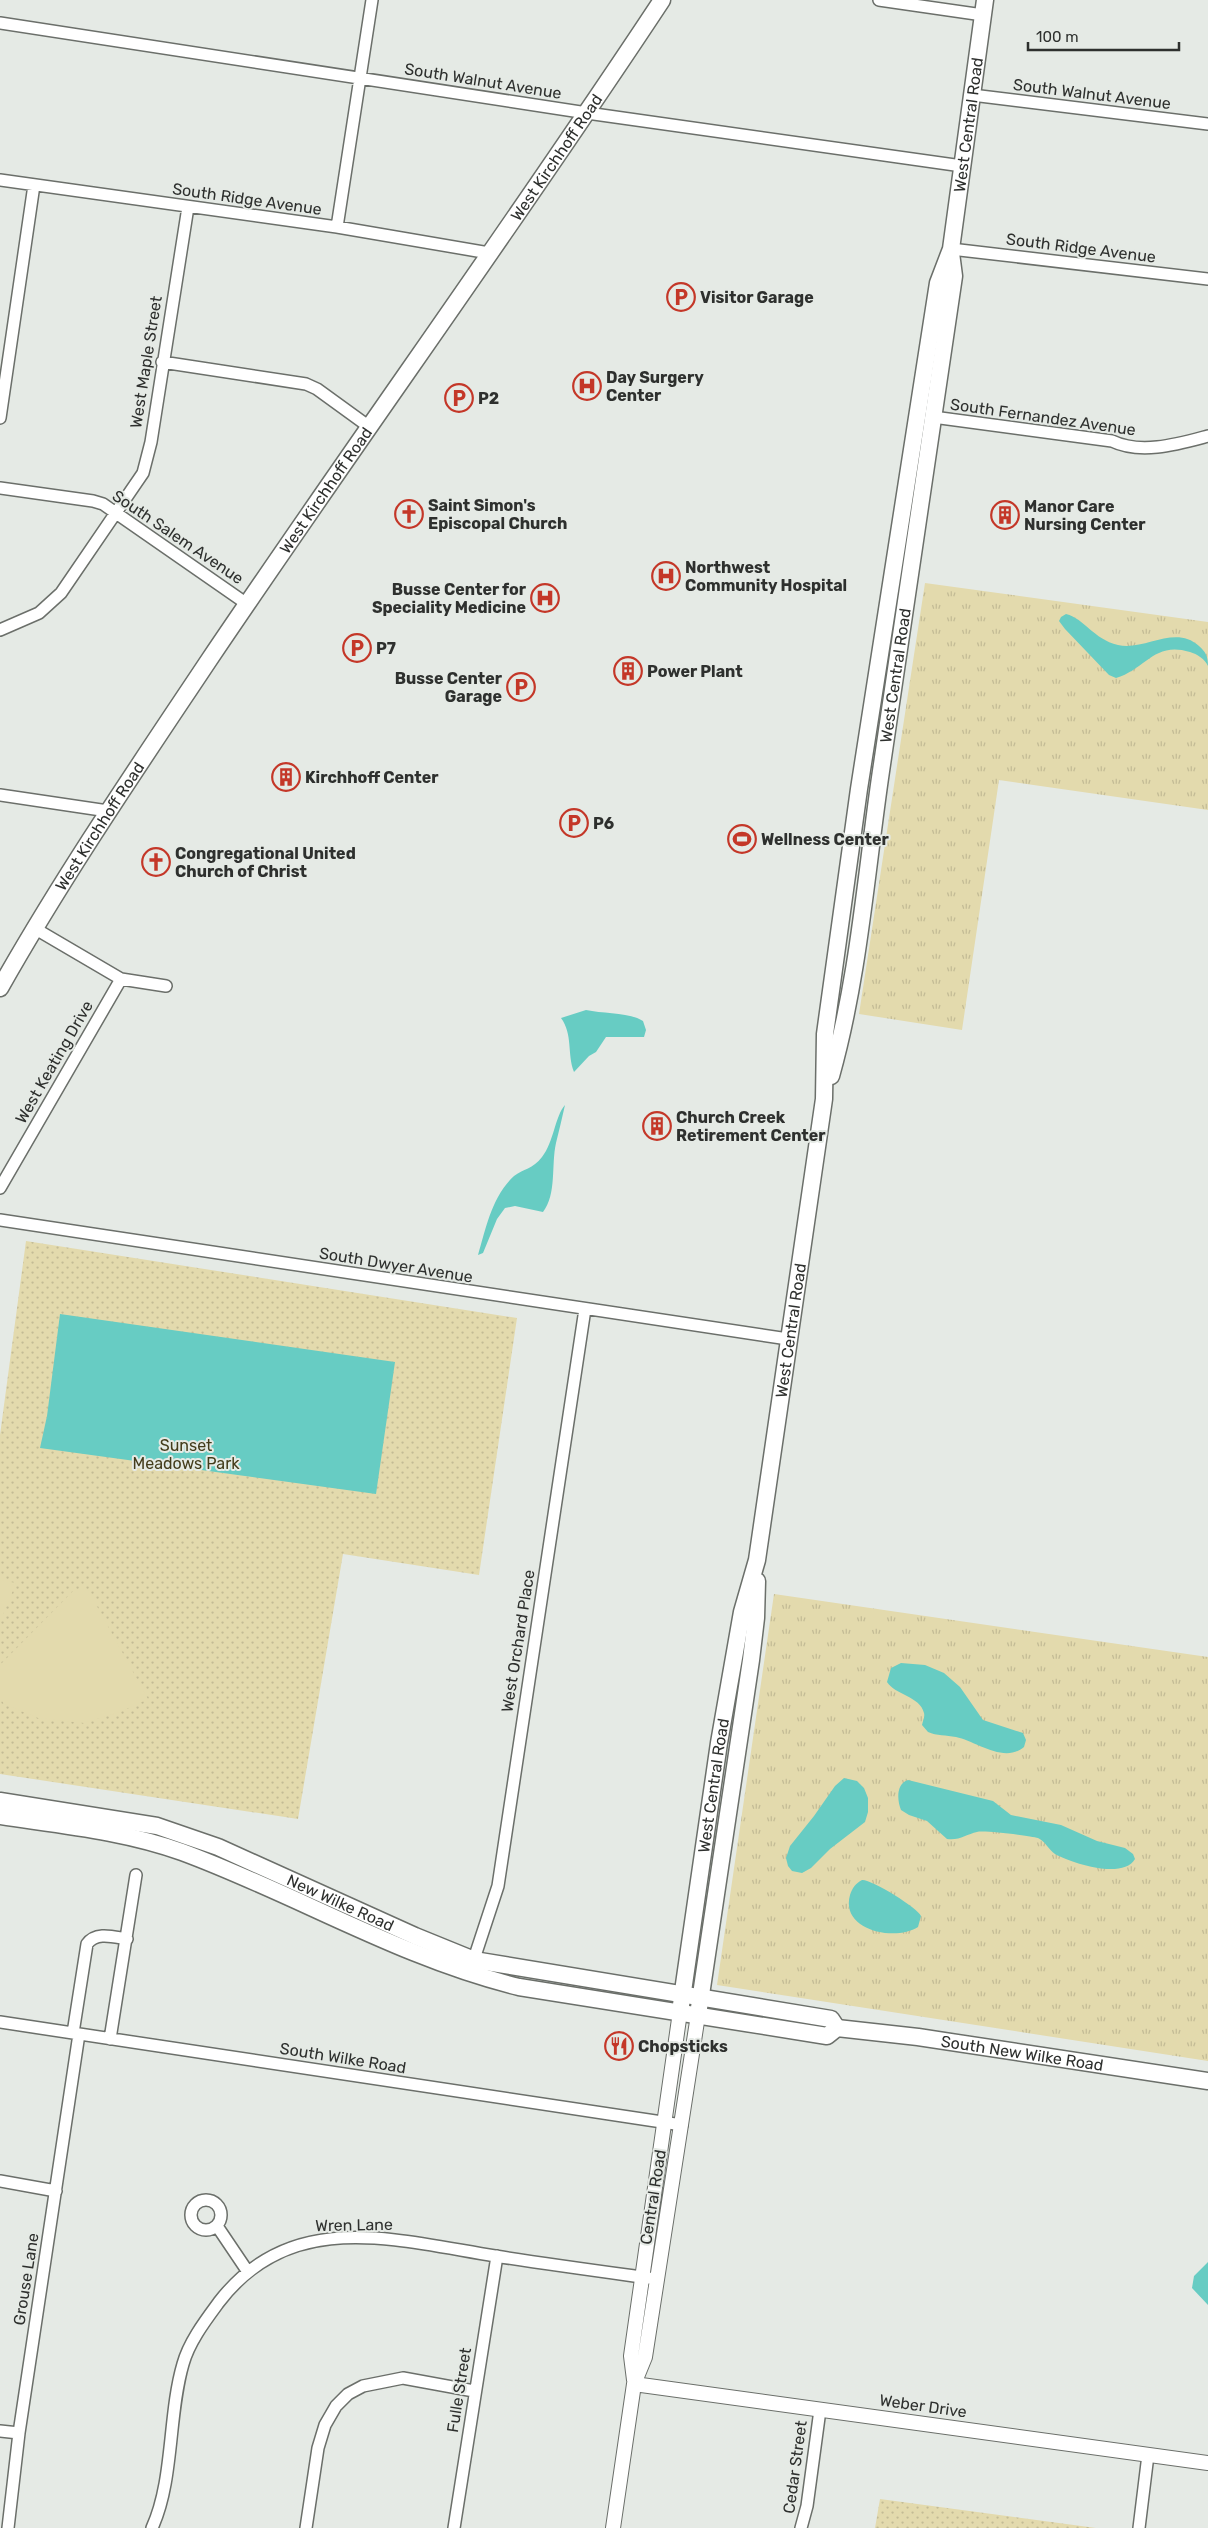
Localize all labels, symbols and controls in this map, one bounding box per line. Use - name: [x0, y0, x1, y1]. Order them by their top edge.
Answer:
- scale bar: [1028, 20, 1179, 52]
- text: 100 m: [1036, 28, 1078, 46]
- street label: West Central Road: [949, 56, 987, 193]
- street label: South Walnut Avenue: [403, 59, 563, 103]
- street label: South Walnut Avenue: [1012, 75, 1172, 113]
- street label: West Kirchhoff Road: [506, 90, 606, 224]
- street label: South Ridge Avenue: [171, 179, 323, 219]
- street label: South Ridge Avenue: [1005, 229, 1157, 267]
- parking icon: Visitor Garage: [666, 282, 696, 312]
- place label: Visitor Garage: [700, 288, 814, 307]
- street label: West Maple Street: [126, 294, 166, 430]
- place label: Day Surgery Center: [606, 368, 704, 405]
- hospital icon: Day Surgery Center: [572, 371, 602, 401]
- parking icon: P2: [444, 383, 474, 413]
- place label: P2: [478, 389, 499, 408]
- street label: South Fernandez Avenue: [949, 395, 1137, 439]
- street label: West Kirchhoff Road: [275, 423, 376, 557]
- street label: South Salem Avenue: [109, 486, 247, 588]
- place label: Saint Simon's Episcopal Church: [428, 496, 567, 533]
- place label: Manor Care Nursing Center: [1024, 497, 1146, 534]
- church icon: Saint Simon's Episcopal Church: [394, 499, 424, 529]
- building icon: Manor Care Nursing Center: [990, 500, 1020, 530]
- place label: Northwest Community Hospital: [685, 558, 847, 595]
- hospital icon: Northwest Community Hospital: [651, 561, 681, 591]
- place label: Busse Center for Speciality Medicine: [372, 580, 527, 617]
- hospital icon: Busse Center for Speciality Medicine: [530, 583, 560, 613]
- street label: West Central Road: [876, 607, 914, 744]
- parking icon: P7: [342, 633, 372, 663]
- place label: P7: [376, 639, 396, 658]
- building icon: Power Plant: [613, 656, 643, 686]
- place label: Power Plant: [647, 662, 743, 681]
- place label: Busse Center Garage: [395, 669, 503, 706]
- parking icon: Busse Center Garage: [506, 672, 536, 702]
- street label: West Kirchhoff Road: [51, 758, 148, 894]
- building icon: Kirchhoff Center: [271, 762, 301, 792]
- place label: Kirchhoff Center: [305, 768, 439, 787]
- parking icon: P6: [559, 808, 589, 838]
- place label: P6: [593, 814, 614, 833]
- sports icon: Wellness Center: [727, 824, 757, 854]
- place label: Wellness Center: [761, 830, 889, 849]
- place label: Congregational United Church of Christ: [175, 844, 356, 881]
- church icon: Congregational United Church of Christ: [141, 847, 171, 877]
- street label: West Keating Drive: [11, 997, 97, 1127]
- place label: Church Creek Retirement Center: [676, 1108, 826, 1145]
- building icon: Church Creek Retirement Center: [642, 1111, 672, 1141]
- street label: South Dwyer Avenue: [318, 1243, 474, 1287]
- street label: West Central Road: [771, 1262, 810, 1399]
- park label: Sunset Meadows Park: [133, 1436, 240, 1473]
- street label: West Orchard Place: [497, 1568, 539, 1714]
- street label: West Central Road: [694, 1717, 733, 1854]
- street label: New Wilke Road: [284, 1870, 397, 1935]
- restaurant icon: Chopsticks: [604, 2031, 634, 2061]
- street label: South New Wilke Road: [940, 2031, 1105, 2075]
- place label: Chopsticks: [638, 2037, 728, 2056]
- street label: South Wilke Road: [278, 2039, 408, 2077]
- street label: Central Road: [636, 2148, 670, 2246]
- street label: Wren Lane: [315, 2215, 393, 2235]
- street label: Grouse Lane: [9, 2231, 43, 2327]
- street label: Fulle Street: [443, 2346, 475, 2434]
- street label: Weber Drive: [878, 2390, 968, 2422]
- street label: Cedar Street: [779, 2419, 811, 2515]

